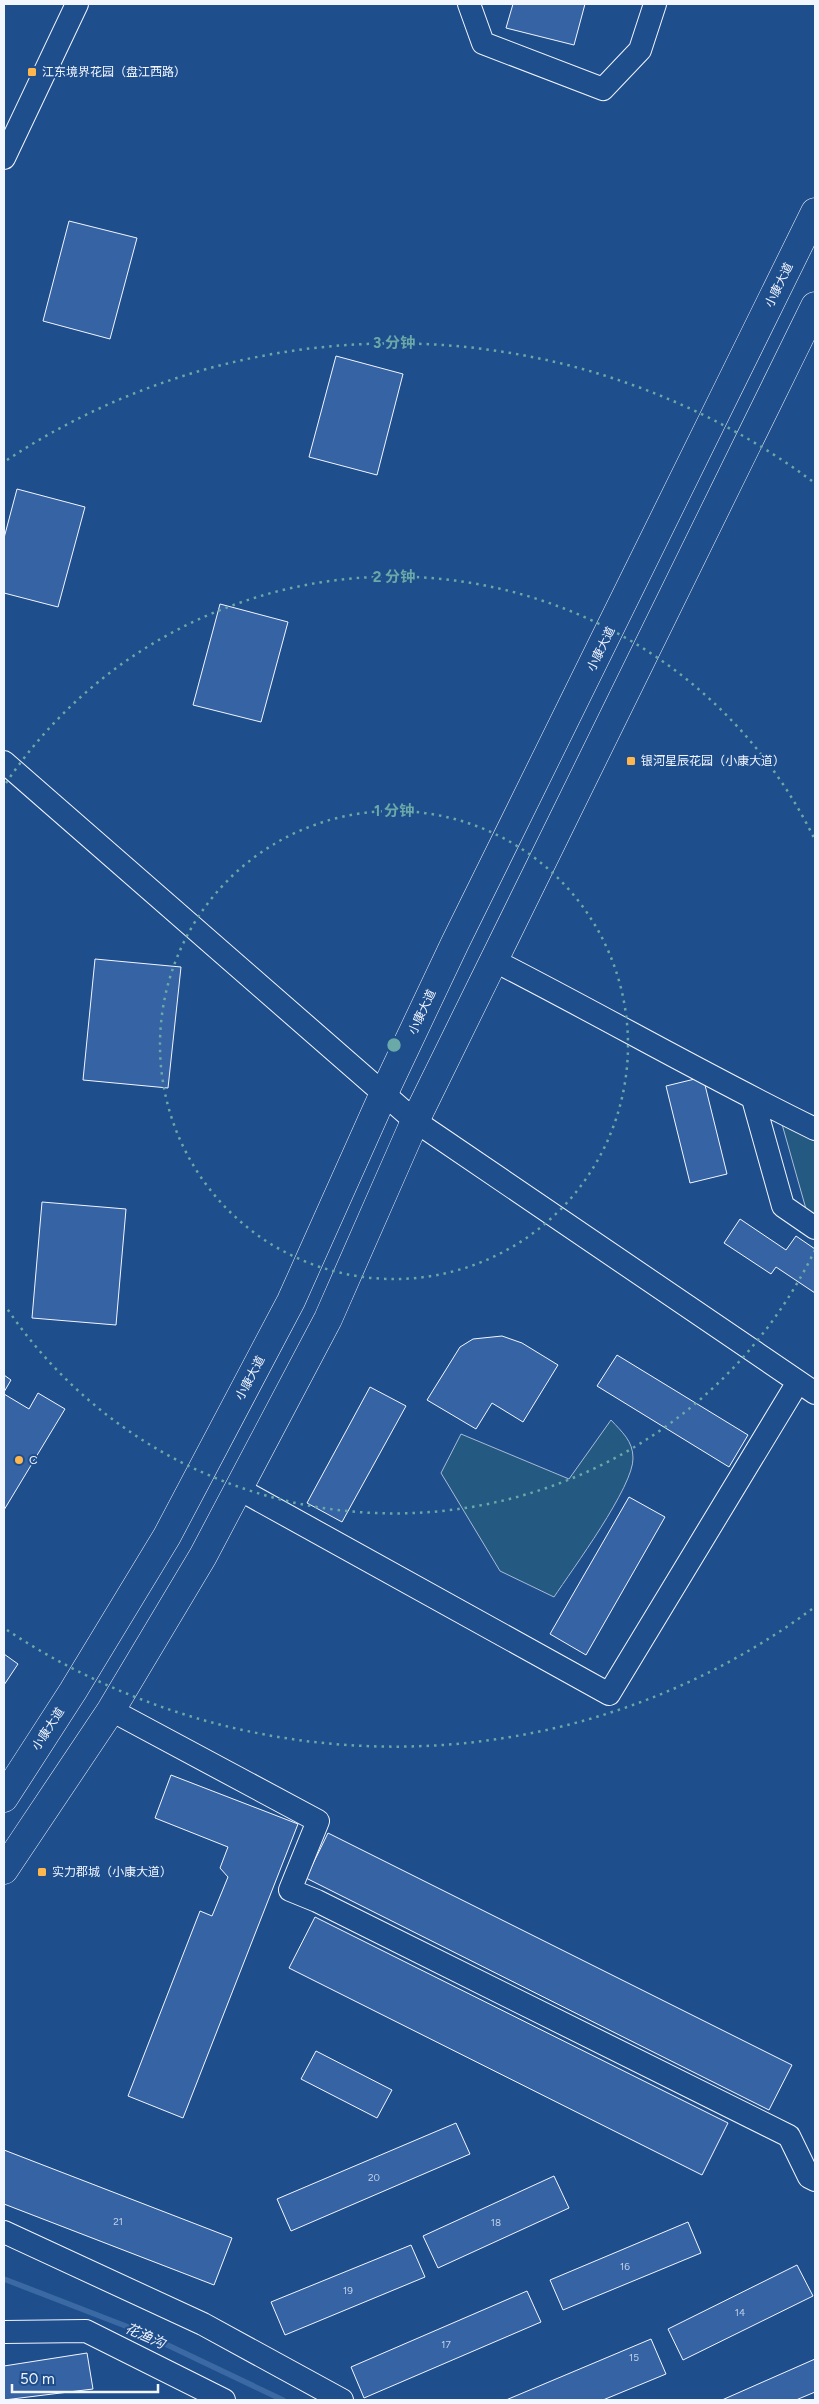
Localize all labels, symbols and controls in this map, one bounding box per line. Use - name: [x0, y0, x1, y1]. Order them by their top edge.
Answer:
- place label: 江东境界花园（盘江西路）: [42, 65, 186, 79]
- marker: 江东境界花园（盘江西路）: [26, 66, 38, 78]
- street label: 小康大道: [762, 260, 796, 310]
- text: 3 分钟: [373, 334, 415, 352]
- text: 2 分钟: [373, 568, 415, 586]
- street label: 小康大道: [584, 624, 618, 674]
- place label: 银河星辰花园（小康大道）: [641, 754, 785, 768]
- marker: 银河星辰花园（小康大道）: [625, 755, 637, 767]
- text: 1 分钟: [374, 802, 414, 820]
- street label: 小康大道: [406, 987, 438, 1037]
- centre of rings: [385, 1036, 403, 1054]
- street label: 小康大道: [233, 1354, 267, 1402]
- place label: C: [29, 1453, 38, 1467]
- marker: C: [13, 1454, 25, 1466]
- street label: 小康大道: [29, 1705, 67, 1753]
- place label: 实力郡城（小康大道）: [52, 1865, 172, 1879]
- marker: 实力郡城（小康大道）: [36, 1866, 48, 1878]
- house number: 20: [368, 2171, 380, 2184]
- house number: 21: [113, 2215, 123, 2228]
- house number: 18: [491, 2216, 501, 2229]
- house number: 16: [620, 2260, 630, 2273]
- house number: 19: [343, 2284, 353, 2297]
- house number: 14: [735, 2306, 745, 2319]
- water label: 花渔沟: [122, 2320, 169, 2353]
- house number: 17: [441, 2338, 451, 2351]
- house number: 15: [629, 2351, 639, 2364]
- scale bar: [12, 2362, 159, 2394]
- text: 50 m: [20, 2370, 55, 2388]

